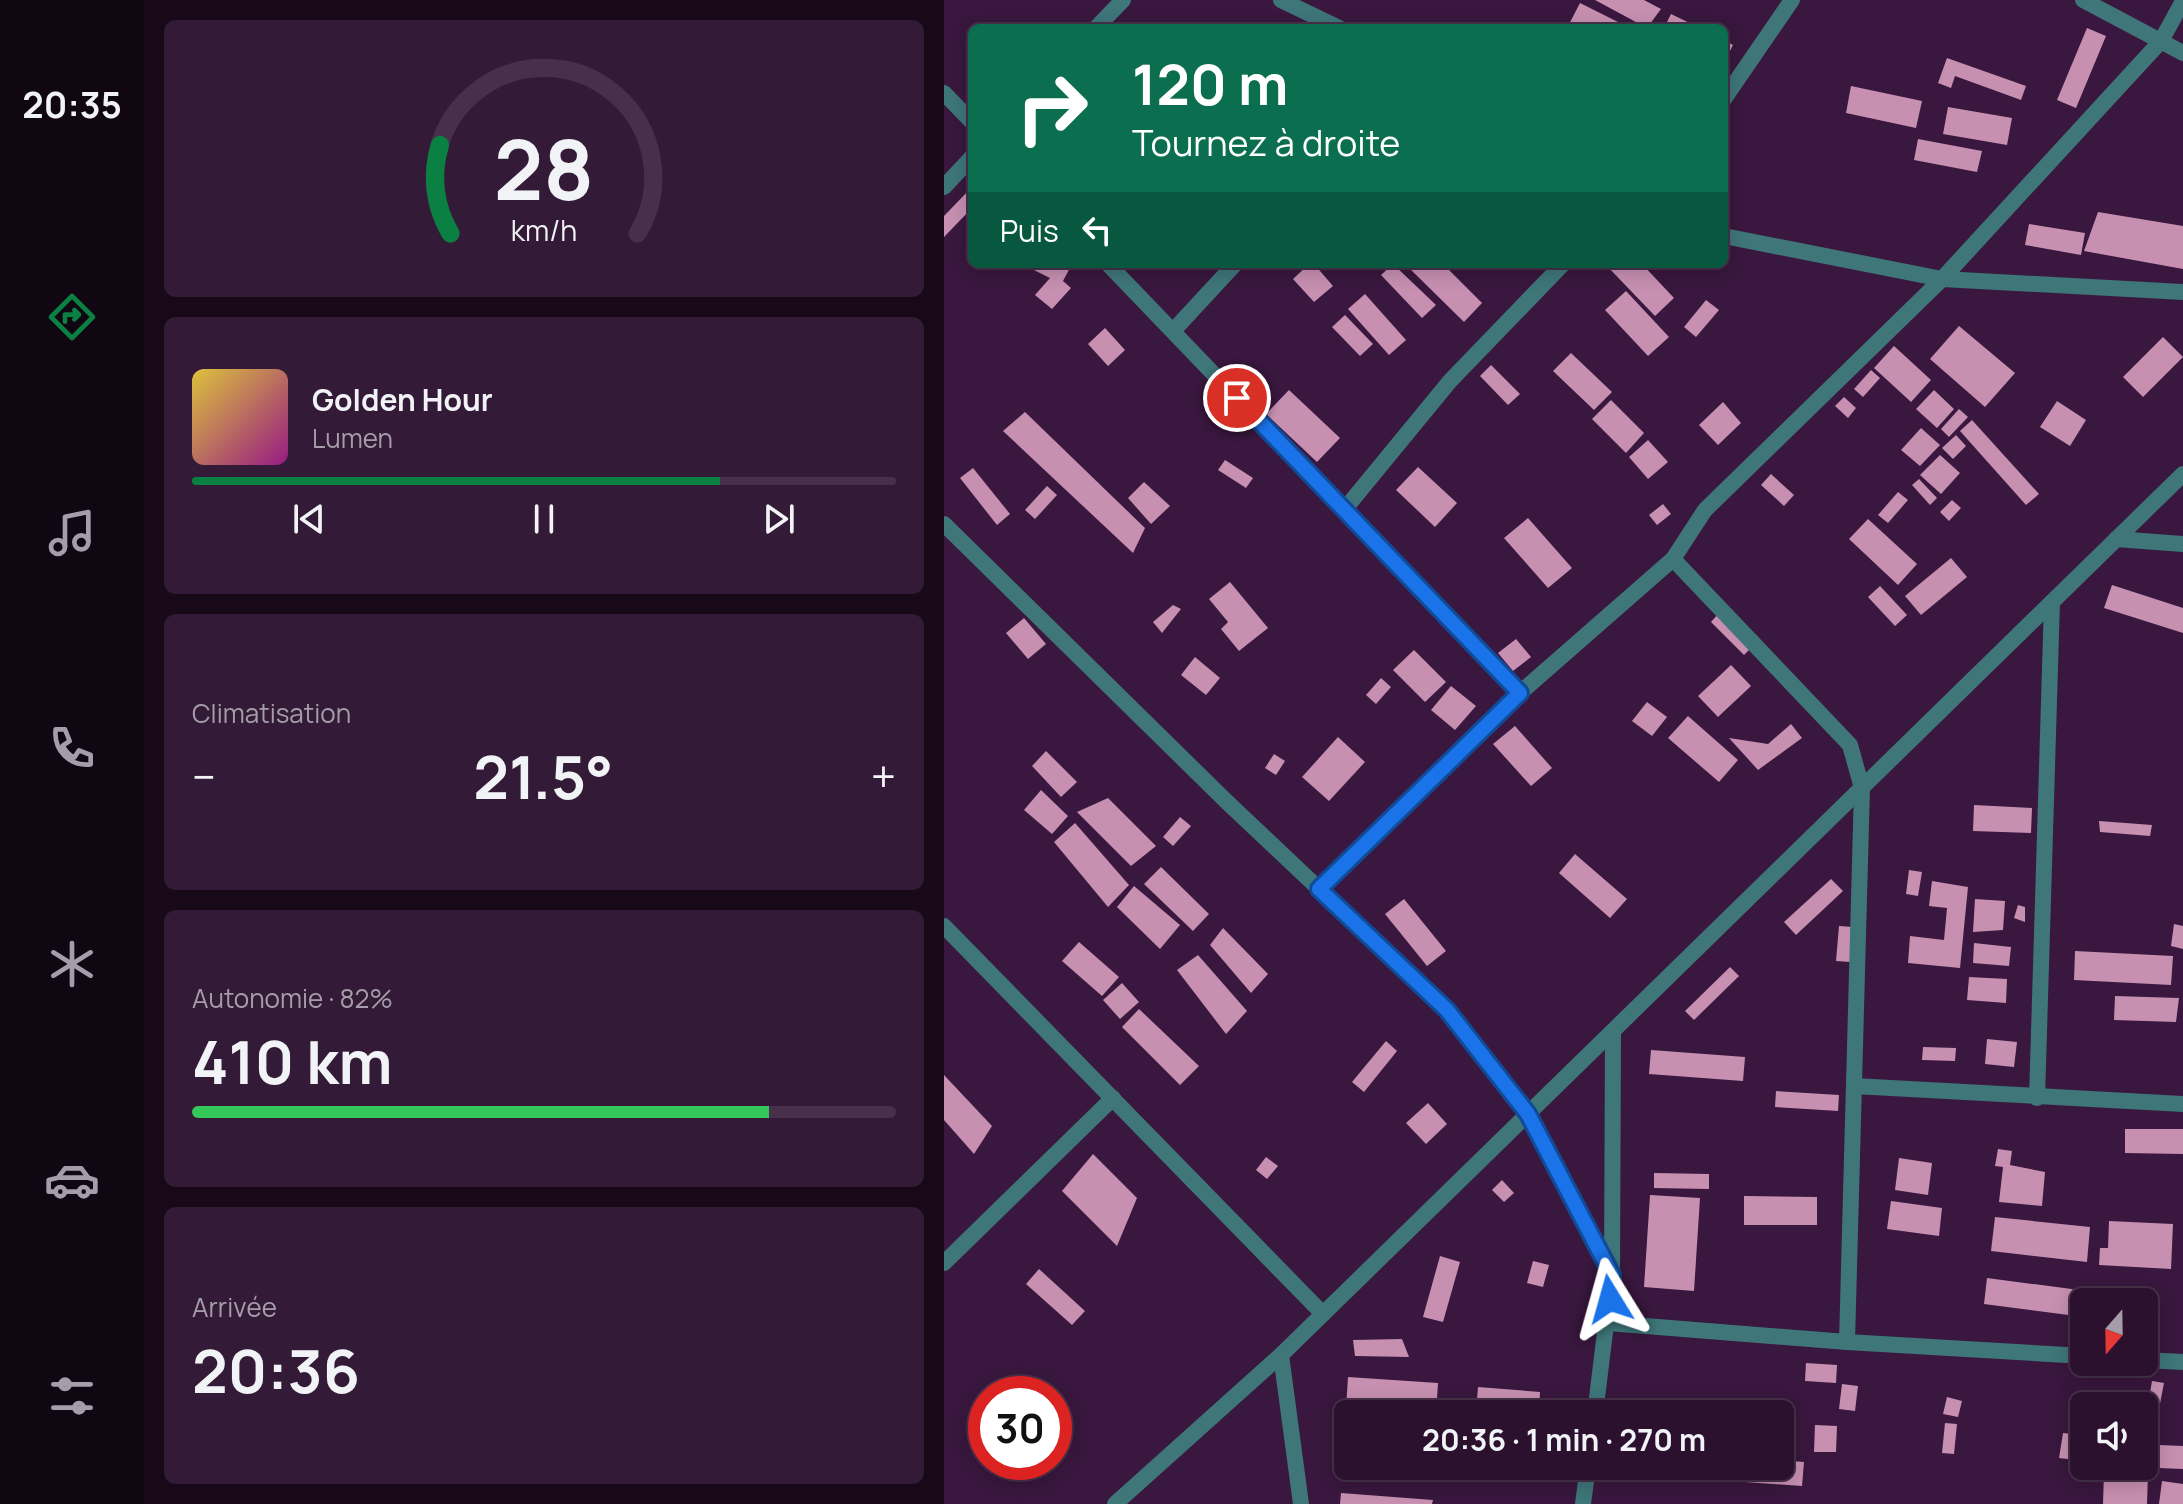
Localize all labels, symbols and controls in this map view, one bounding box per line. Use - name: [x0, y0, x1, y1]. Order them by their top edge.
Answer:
- text: 120 m: [1132, 45, 1288, 122]
- icon: right: [1000, 56, 1104, 160]
- text: 20:35: [22, 80, 122, 129]
- text: 28: [494, 111, 594, 225]
- text: Tournez à droite: [1132, 118, 1400, 167]
- icon: left: [1075, 208, 1119, 252]
- text: Puis: [1000, 210, 1059, 251]
- text: km/h: [511, 212, 577, 251]
- icon: directions: [44, 289, 100, 345]
- pin: [1203, 364, 1271, 432]
- icon: arrive: [1215, 376, 1259, 420]
- text: Golden Hour: [312, 379, 493, 420]
- text: Lumen: [312, 420, 393, 456]
- icon: previous: [287, 497, 331, 541]
- icon: pause: [522, 497, 566, 541]
- icon: next: [757, 497, 801, 541]
- icon: music: [44, 505, 100, 561]
- text: Climatisation: [192, 695, 351, 731]
- icon: phone: [44, 720, 100, 776]
- text: 21.5°: [473, 735, 613, 817]
- text: −: [192, 746, 216, 806]
- text: +: [871, 746, 896, 806]
- icon: climate: [44, 936, 100, 992]
- text: Autonomie · 82%: [192, 980, 393, 1016]
- text: 410 km: [192, 1020, 393, 1102]
- icon: car: [44, 1152, 100, 1208]
- position arrow: [1568, 1257, 1652, 1341]
- north arrow: [2070, 1288, 2158, 1376]
- map controls: [2070, 1288, 2158, 1480]
- text: Arrivée: [192, 1289, 277, 1325]
- text: 20:36: [192, 1329, 360, 1411]
- icon: filters: [44, 1368, 100, 1424]
- speed limit sign: 30: [968, 1376, 1072, 1480]
- button: sound: [2070, 1392, 2158, 1480]
- text: 20:36 · 1 min · 270 m: [1422, 1419, 1706, 1460]

